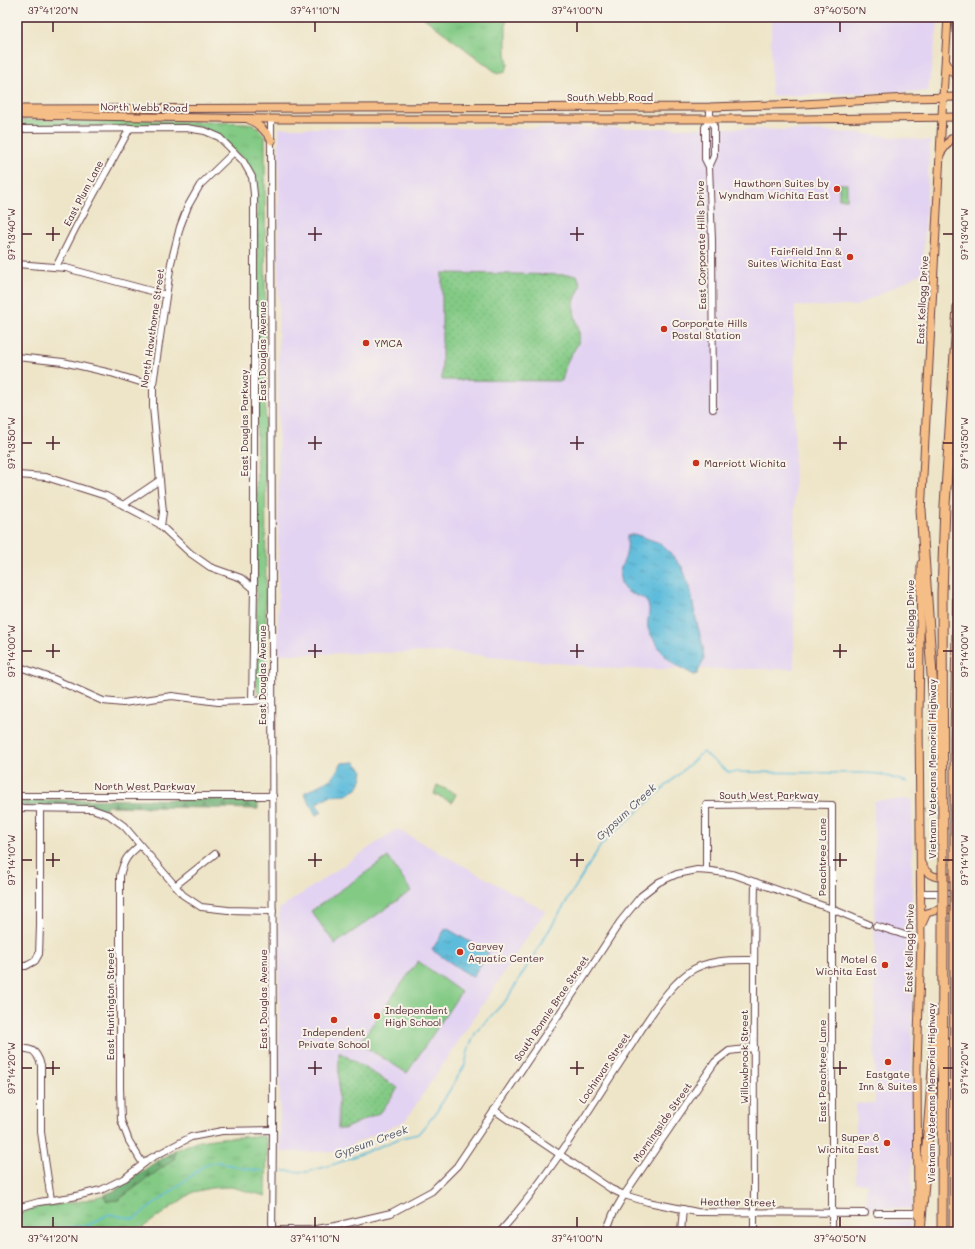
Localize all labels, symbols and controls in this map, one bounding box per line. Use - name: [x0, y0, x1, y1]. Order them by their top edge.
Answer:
- text: 37°41'20"N: [28, 3, 78, 17]
- text: 37°41'10"N: [290, 3, 340, 17]
- text: 37°41'00"N: [551, 3, 603, 17]
- text: 37°40'50"N: [814, 3, 866, 17]
- street label: South Webb Road: [567, 90, 653, 104]
- street label: North Webb Road: [100, 99, 188, 115]
- street label: East Plum Lane: [60, 158, 106, 228]
- place label: Hawthorn Suites by Wyndham Wichita East: [719, 176, 829, 202]
- street label: East Corporate Hills Drive: [693, 180, 709, 310]
- marker: Hawthorn Suites by Wyndham Wichita East: [832, 184, 842, 194]
- text: 97°13'40"W: [4, 208, 18, 260]
- text: 97°13'40"W: [957, 208, 971, 260]
- place label: Fairfield Inn & Suites Wichita East: [748, 244, 842, 270]
- marker: Fairfield Inn & Suites Wichita East: [845, 252, 855, 262]
- street label: East Kellogg Drive: [913, 255, 931, 345]
- street label: North Hawthorne Street: [137, 267, 167, 389]
- street label: East Douglas Avenue: [255, 301, 269, 401]
- place label: Corporate Hills Postal Station: [672, 316, 747, 342]
- marker: Corporate Hills Postal Station: [659, 324, 669, 334]
- place label: YMCA: [374, 336, 403, 350]
- marker: YMCA: [361, 338, 371, 348]
- street label: East Douglas Parkway: [237, 369, 251, 477]
- text: 97°13'50"W: [4, 417, 18, 469]
- text: 97°13'50"W: [957, 417, 971, 469]
- place label: Marriott Wichita: [704, 456, 786, 470]
- marker: Marriott Wichita: [691, 458, 701, 468]
- street label: East Kellogg Drive: [903, 580, 917, 668]
- text: 97°14'00"W: [4, 625, 18, 677]
- street label: East Douglas Avenue: [255, 625, 269, 725]
- text: 97°14'00"W: [957, 625, 971, 677]
- street label: Vietnam Veterans Memorial Highway: [925, 679, 939, 859]
- street label: North West Parkway: [95, 779, 195, 793]
- water label: Gypsum Creek: [592, 780, 659, 843]
- street label: South West Parkway: [719, 788, 819, 802]
- street label: Peachtree Lane: [815, 818, 829, 896]
- text: 97°14'10"W: [4, 834, 18, 885]
- text: 97°14'10"W: [957, 834, 971, 885]
- street label: East Kellogg Drive: [901, 903, 917, 993]
- place label: Garvey Aquatic Center: [468, 939, 544, 965]
- marker: Garvey Aquatic Center: [455, 947, 465, 957]
- street label: East Huntington Street: [103, 948, 117, 1060]
- street label: East Douglas Avenue: [256, 949, 270, 1049]
- street label: South Bonnie Brae Street: [510, 952, 592, 1064]
- place label: Motel 6 Wichita East: [816, 952, 877, 978]
- marker: Motel 6 Wichita East: [880, 960, 890, 970]
- place label: Independent High School: [385, 1003, 448, 1029]
- street label: Vietnam Veterans Memorial Highway: [924, 1003, 938, 1183]
- street label: Willowbrook Street: [737, 1010, 751, 1104]
- marker: Independent High School: [372, 1011, 382, 1021]
- marker: Independent Private School: [329, 1015, 339, 1025]
- street label: East Peachtree Lane: [815, 1020, 829, 1122]
- place label: Independent Private School: [298, 1025, 370, 1051]
- street label: Lochinvar Street: [575, 1030, 633, 1106]
- text: 97°14'20"W: [4, 1042, 18, 1094]
- text: 97°14'20"W: [957, 1042, 971, 1094]
- marker: Eastgate Inn & Suites: [883, 1057, 893, 1067]
- place label: Eastgate Inn & Suites: [859, 1067, 917, 1093]
- street label: Morningside Street: [629, 1079, 695, 1165]
- water label: Gypsum Creek: [332, 1121, 410, 1162]
- place label: Super 8 Wichita East: [818, 1130, 879, 1156]
- marker: Super 8 Wichita East: [882, 1138, 892, 1148]
- street label: Heather Street: [700, 1194, 776, 1210]
- text: 37°41'20"N: [28, 1231, 78, 1245]
- text: 37°41'10"N: [290, 1231, 340, 1245]
- text: 37°41'00"N: [551, 1231, 603, 1245]
- text: 37°40'50"N: [814, 1231, 866, 1245]

